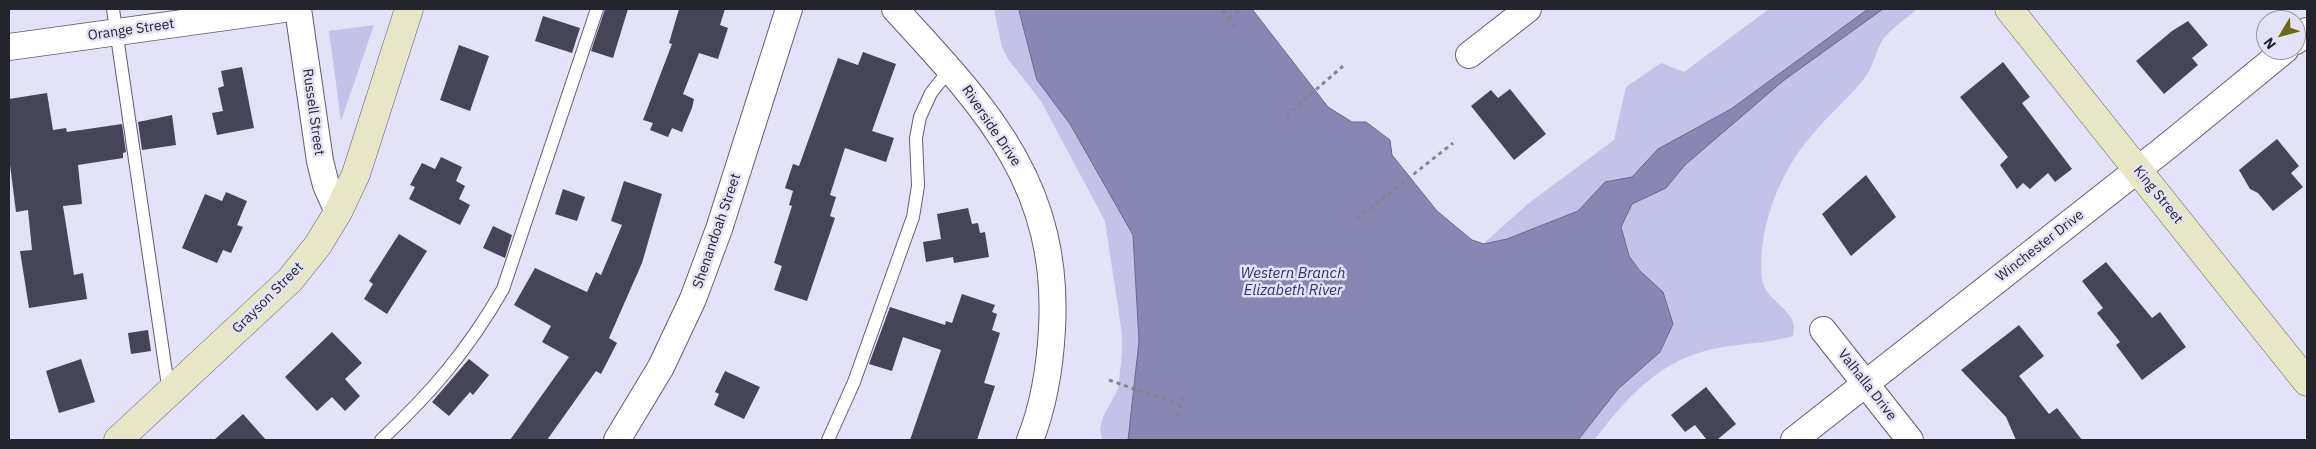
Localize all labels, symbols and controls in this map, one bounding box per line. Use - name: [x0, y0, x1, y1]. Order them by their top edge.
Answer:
- north arrow: [2256, 10, 2306, 60]
- street label: Orange Street: [87, 16, 175, 44]
- text: N: [2260, 34, 2280, 53]
- street label: Russell Street: [299, 68, 327, 156]
- street label: Riverside Drive: [958, 82, 1024, 170]
- street label: King Street: [2130, 163, 2186, 227]
- street label: Shenandoah Street: [689, 171, 745, 291]
- street label: Winchester Drive: [1993, 207, 2087, 285]
- street label: Grayson Street: [229, 259, 307, 337]
- water label: Western Branch Elizabeth River: [1241, 265, 1345, 300]
- street label: Valhalla Drive: [1834, 346, 1900, 424]

